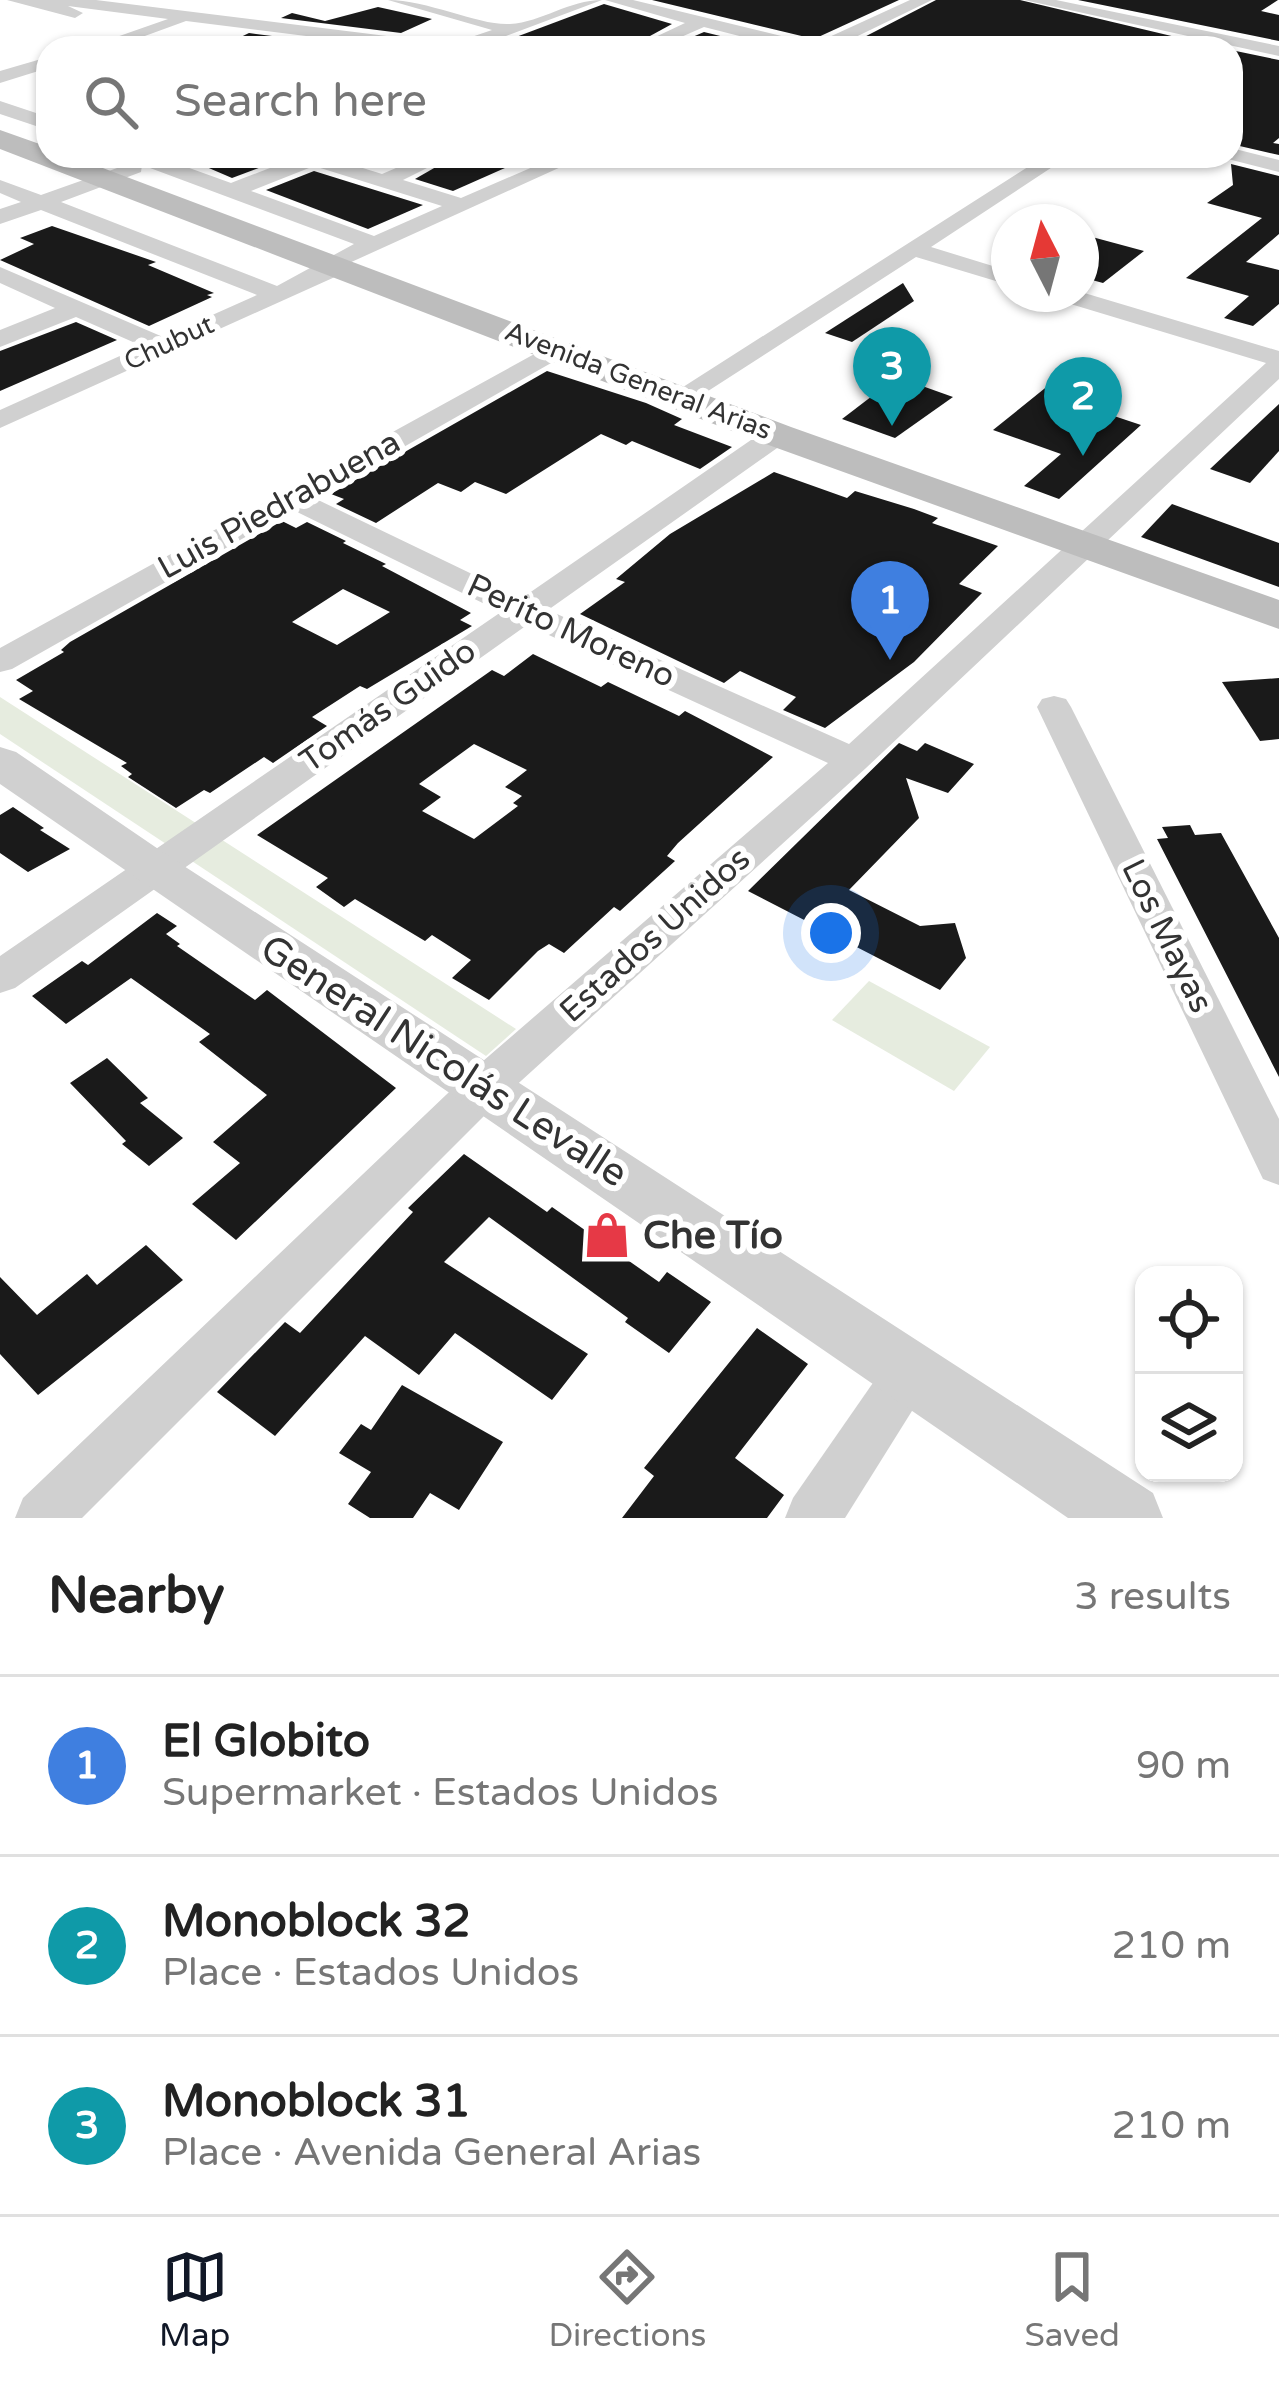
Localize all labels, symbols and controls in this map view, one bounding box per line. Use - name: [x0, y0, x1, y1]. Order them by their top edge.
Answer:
- search box: [36, 36, 1243, 168]
- icon: search: [78, 69, 144, 135]
- text: Search here: [174, 75, 427, 129]
- north arrow: [991, 204, 1099, 312]
- street label: Chubut: [119, 308, 219, 378]
- street label: Avenida General Arias: [500, 315, 776, 447]
- pin: 3: [853, 327, 931, 426]
- pin: 2: [1044, 357, 1122, 456]
- street label: Luis Piedrabuena: [151, 422, 407, 588]
- pin: 1: [851, 561, 929, 660]
- street label: Perito Moreno: [461, 566, 681, 696]
- street label: Tomás Guido: [293, 631, 483, 781]
- street label: Estados Unidos: [552, 839, 758, 1031]
- street label: Los Mayas: [1113, 853, 1221, 1019]
- your location: [801, 903, 861, 963]
- street label: General Nicolás Levalle: [252, 925, 636, 1197]
- shop icon: Che Tío: [582, 1210, 632, 1260]
- place label: Che Tío: [643, 1212, 783, 1259]
- map controls: [1135, 1266, 1243, 1482]
- button: locate: [1135, 1266, 1243, 1374]
- button: layers: [1135, 1374, 1243, 1482]
- text: Nearby: [48, 1565, 225, 1627]
- text: 3 results: [1074, 1573, 1231, 1620]
- text: El Globito: [162, 1715, 370, 1769]
- text: 1: [75, 1742, 99, 1789]
- text: 90 m: [1136, 1742, 1231, 1789]
- text: Supermarket · Estados Unidos: [162, 1769, 719, 1816]
- text: Monoblock 32: [162, 1895, 471, 1949]
- text: 2: [75, 1922, 99, 1969]
- text: 210 m: [1112, 1922, 1231, 1969]
- text: Place · Estados Unidos: [162, 1949, 579, 1996]
- text: Monoblock 31: [162, 2075, 471, 2129]
- text: 3: [75, 2102, 99, 2149]
- text: 210 m: [1112, 2102, 1231, 2149]
- text: Place · Avenida General Arias: [162, 2129, 701, 2176]
- tab: Map: [159, 2244, 230, 2355]
- tab: Directions: [548, 2244, 706, 2355]
- tab: Saved: [1025, 2244, 1120, 2355]

